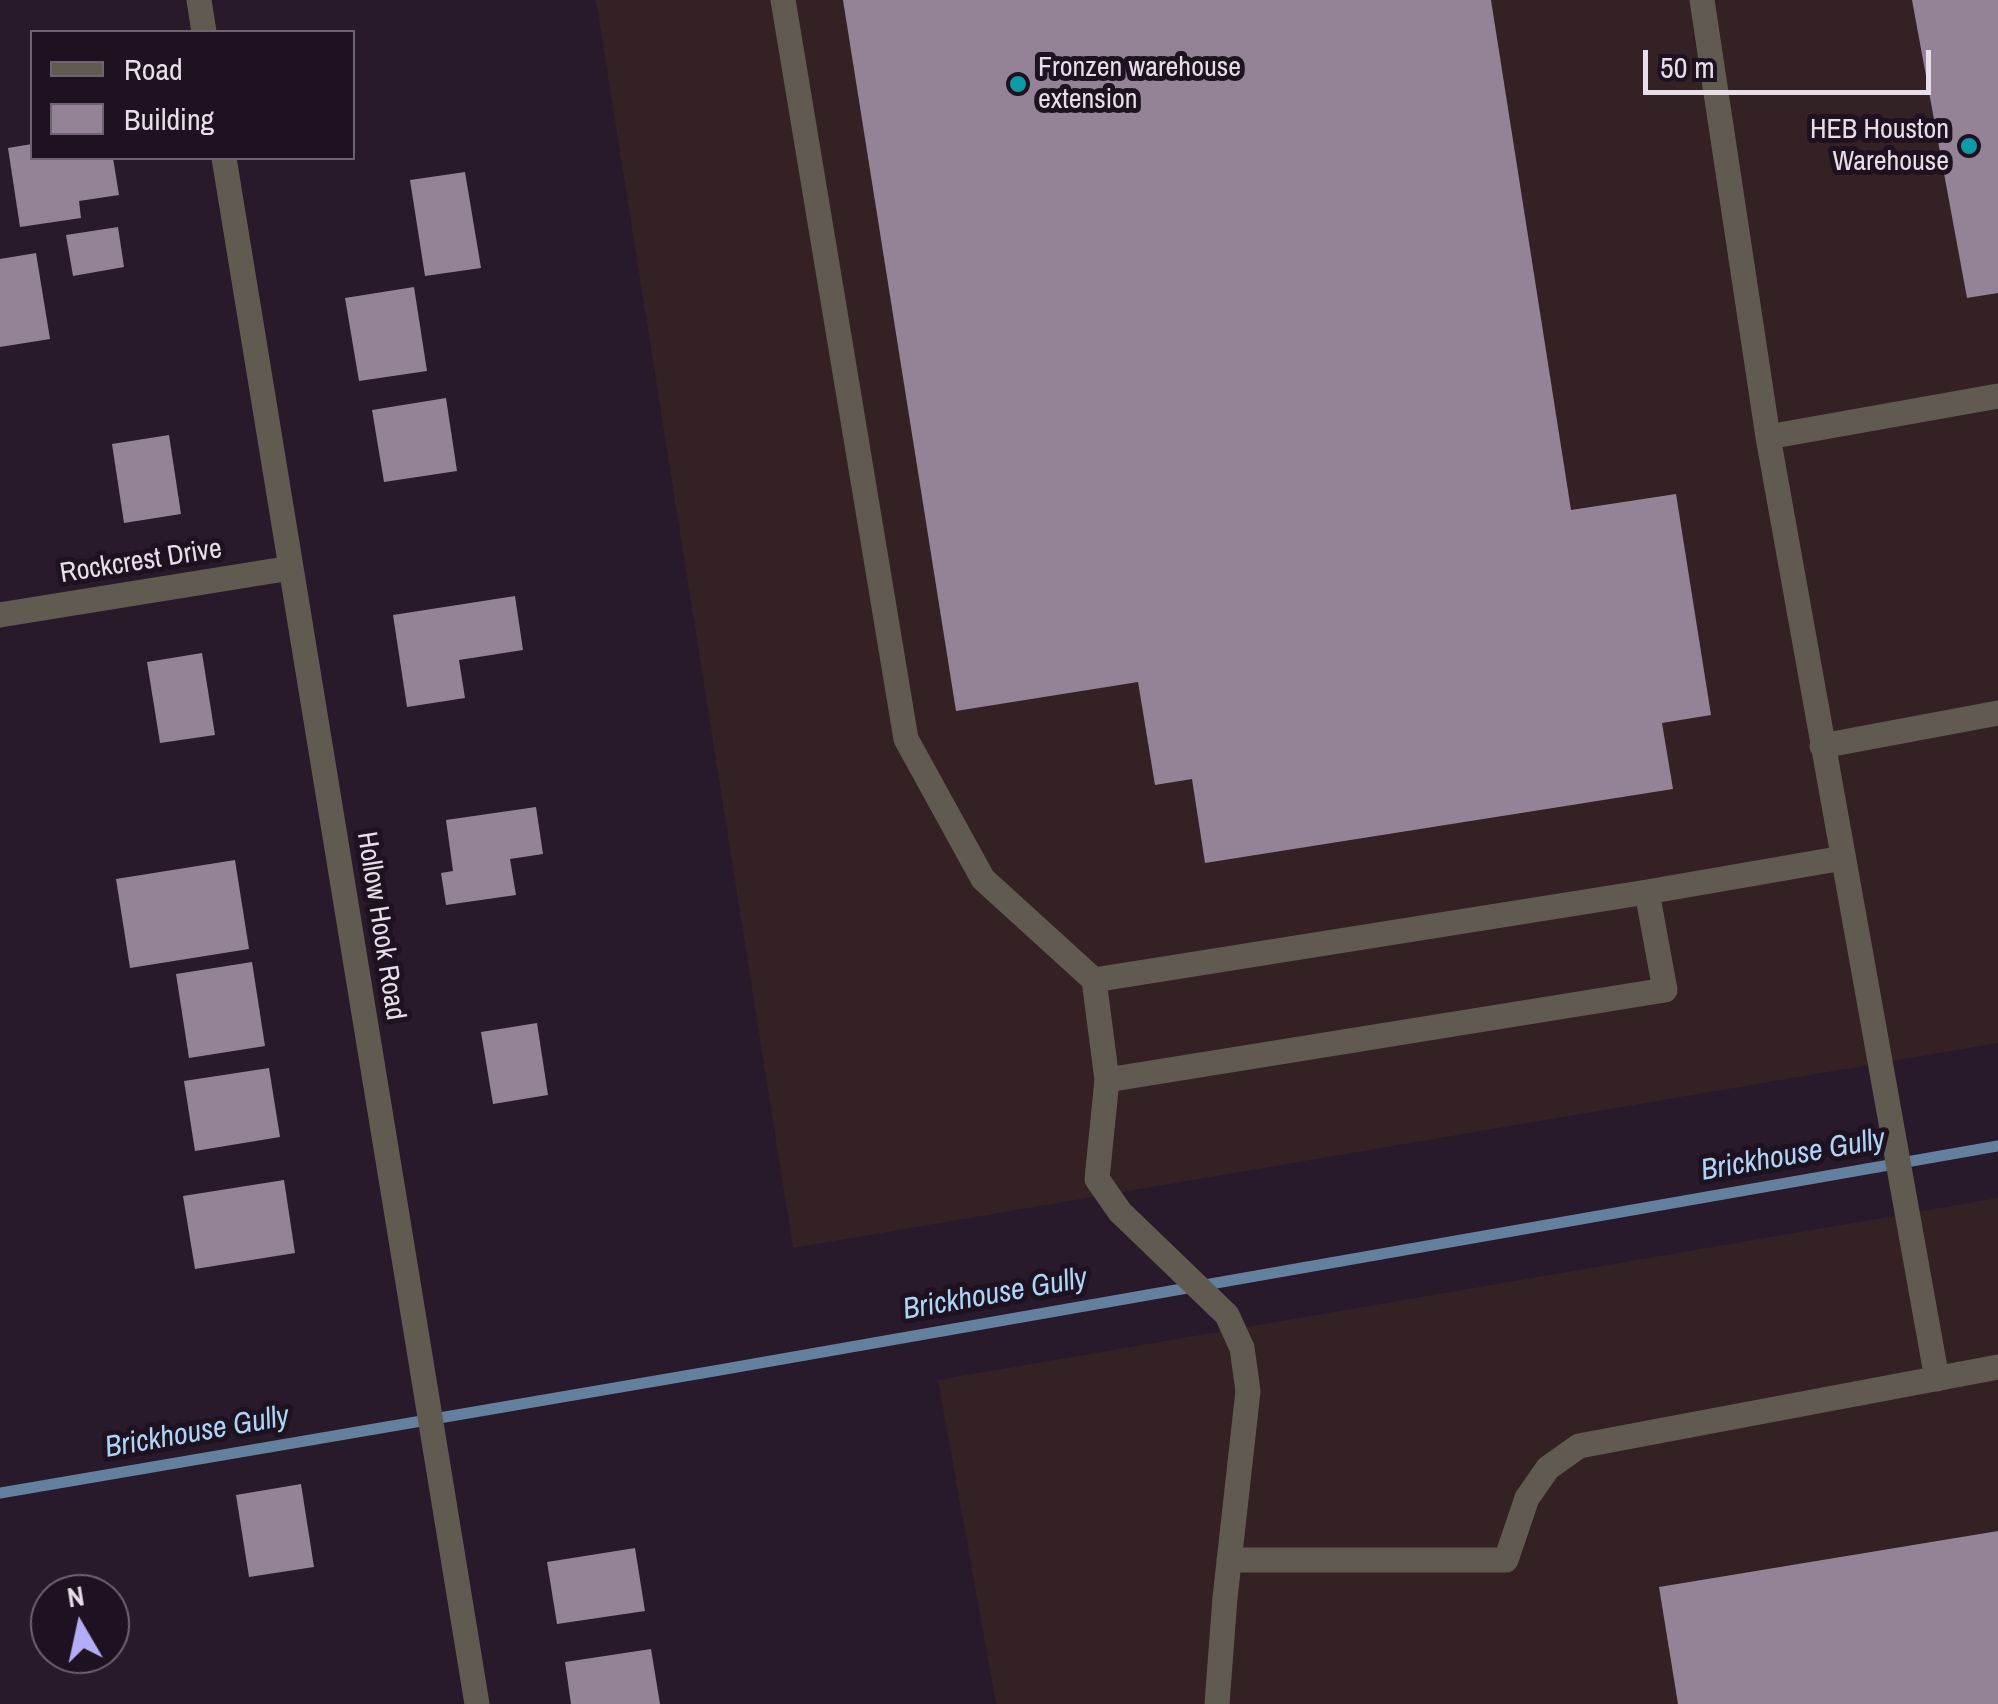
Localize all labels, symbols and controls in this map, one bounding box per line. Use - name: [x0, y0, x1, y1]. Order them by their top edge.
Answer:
- legend: [30, 30, 355, 160]
- scale bar: [1648, 30, 1936, 92]
- text: 50 m: [1660, 47, 1715, 87]
- text: Road: [124, 49, 183, 89]
- place label: Fronzen warehouse extension: [1038, 51, 1241, 117]
- marker: Fronzen warehouse extension: [1007, 73, 1029, 95]
- text: Building: [124, 99, 214, 139]
- place label: HEB Houston Warehouse: [1810, 113, 1949, 179]
- marker: HEB Houston Warehouse: [1958, 135, 1980, 157]
- street label: Rockcrest Drive: [58, 533, 224, 591]
- street label: Hollow Hook Road: [349, 829, 411, 1023]
- water label: Brickhouse Gully: [1698, 1122, 1888, 1190]
- water label: Brickhouse Gully: [900, 1261, 1090, 1329]
- water label: Brickhouse Gully: [102, 1399, 292, 1467]
- north arrow: [30, 1574, 130, 1674]
- text: N: [64, 1576, 87, 1616]

